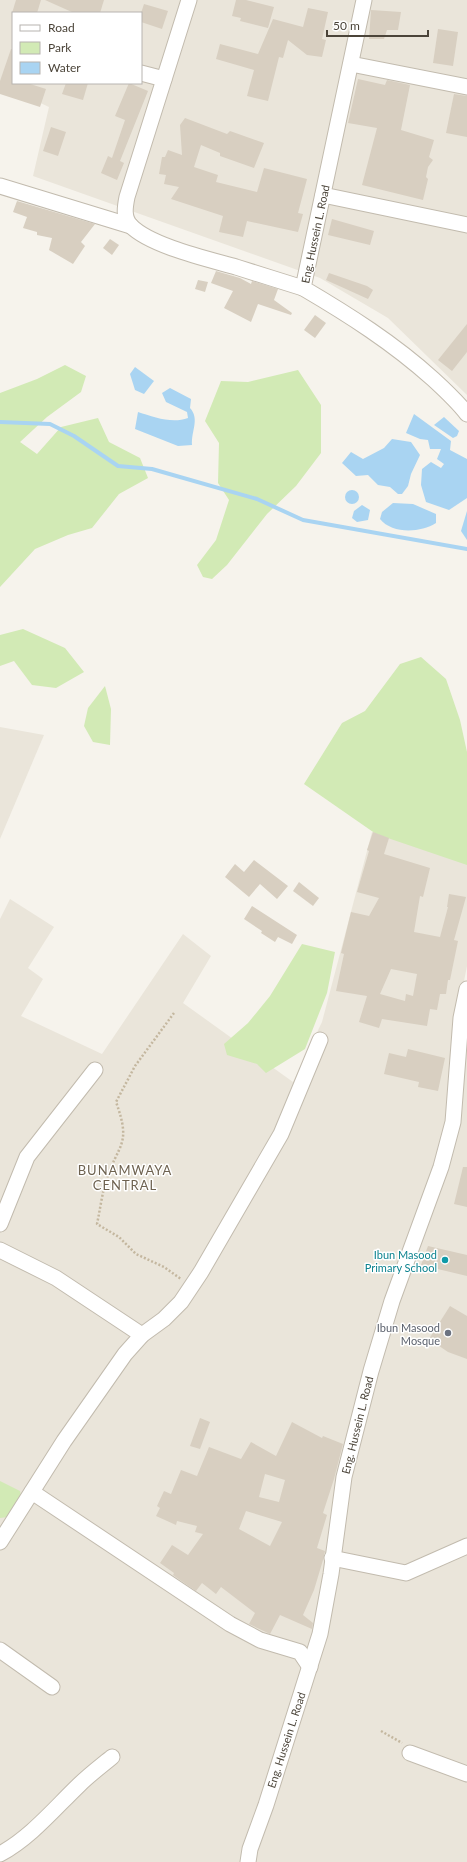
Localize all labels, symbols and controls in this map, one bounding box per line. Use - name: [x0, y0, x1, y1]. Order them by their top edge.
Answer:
- legend: [12, 12, 142, 84]
- scale bar: [327, 12, 428, 38]
- text: 50 m: [333, 18, 360, 33]
- text: Road: [48, 20, 75, 35]
- text: Park: [48, 40, 72, 55]
- text: Water: [48, 60, 81, 75]
- street label: Eng. Hussein L. Road: [298, 184, 332, 284]
- district label: BUNAMWAYA CENTRAL: [78, 1162, 172, 1193]
- place label: Ibun Masood Primary School: [365, 1248, 437, 1274]
- marker: Ibun Masood Primary School: [440, 1255, 450, 1265]
- place label: Ibun Masood Mosque: [377, 1321, 440, 1347]
- marker: Ibun Masood Mosque: [443, 1328, 453, 1338]
- street label: Eng. Hussein L. Road: [339, 1375, 375, 1475]
- street label: Eng. Hussein L. Road: [264, 1690, 308, 1790]

